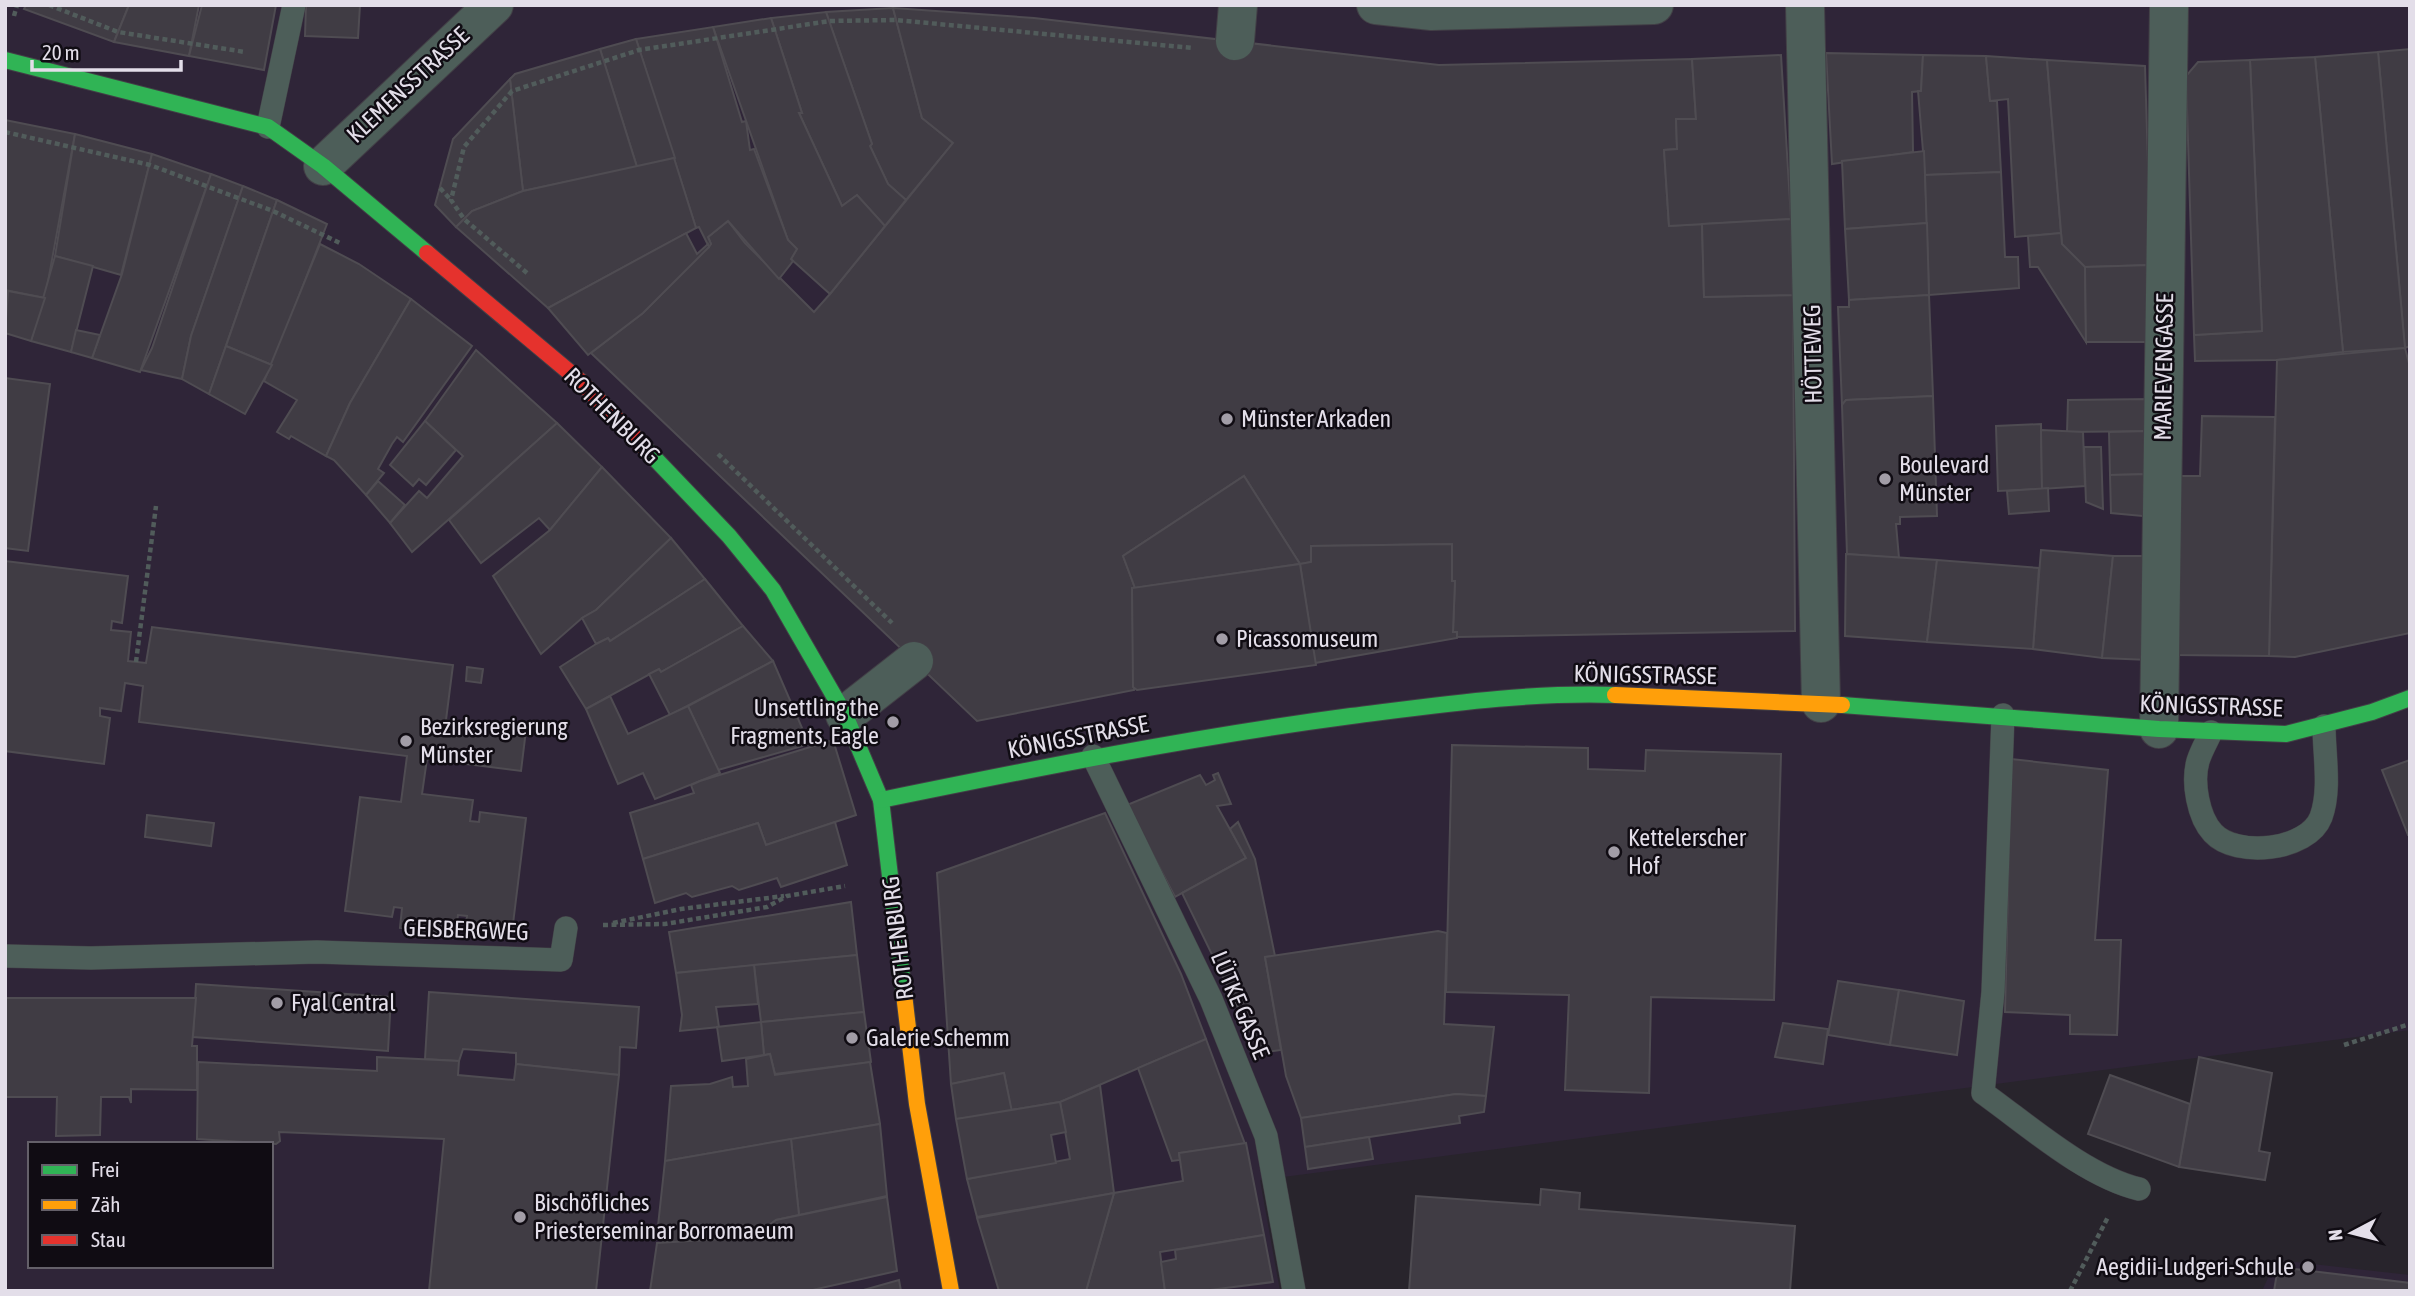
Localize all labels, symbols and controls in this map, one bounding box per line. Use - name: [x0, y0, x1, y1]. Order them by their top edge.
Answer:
- street label: KLEMENSSTRASSE: [341, 21, 474, 148]
- scale bar: [32, 28, 180, 72]
- text: 20 m: [42, 40, 80, 64]
- street label: MARIEVENGASSE: [2149, 293, 2178, 441]
- street label: HÖTTEWEG: [1798, 304, 1827, 404]
- street label: ROTHENBURG: [559, 362, 666, 469]
- place label: Münster Arkaden: [1241, 405, 1391, 432]
- marker: Münster Arkaden: [1219, 411, 1235, 427]
- place label: Boulevard Münster: [1899, 451, 1989, 506]
- marker: Boulevard Münster: [1877, 471, 1893, 487]
- place label: Picassomuseum: [1236, 625, 1378, 652]
- marker: Picassomuseum: [1214, 631, 1230, 647]
- street label: KÖNIGSSTRASSE: [1573, 660, 1717, 689]
- street label: KÖNIGSSTRASSE: [2139, 690, 2283, 721]
- place label: Unsettling the Fragments, Eagle: [730, 694, 879, 749]
- street label: KÖNIGSSTRASSE: [1005, 710, 1151, 763]
- place label: Bezirksregierung Münster: [420, 713, 569, 768]
- marker: Unsettling the Fragments, Eagle: [885, 714, 901, 730]
- marker: Bezirksregierung Münster: [398, 733, 414, 749]
- place label: Kettelerscher Hof: [1628, 824, 1747, 879]
- marker: Kettelerscher Hof: [1606, 844, 1622, 860]
- street label: ROTHENBURG: [877, 875, 918, 1001]
- street label: GEISBERGWEG: [403, 914, 529, 945]
- street label: LÜTKE GASSE: [1206, 947, 1275, 1063]
- place label: Fyal Central: [291, 989, 396, 1016]
- marker: Fyal Central: [269, 995, 285, 1011]
- place label: Galerie Schemm: [866, 1024, 1010, 1051]
- marker: Galerie Schemm: [844, 1030, 860, 1046]
- legend: [28, 1142, 273, 1268]
- text: Frei: [91, 1157, 120, 1181]
- place label: Bischöfliches Priesterseminar Borromaeum: [534, 1189, 794, 1244]
- text: Zäh: [91, 1192, 120, 1216]
- north arrow: [2317, 1198, 2387, 1268]
- marker: Bischöfliches Priesterseminar Borromaeum: [512, 1209, 528, 1225]
- text: Stau: [91, 1227, 126, 1251]
- text: N: [2324, 1228, 2347, 1242]
- place label: Aegidii-Ludgeri-Schule: [2096, 1253, 2294, 1280]
- marker: Aegidii-Ludgeri-Schule: [2300, 1259, 2316, 1275]

